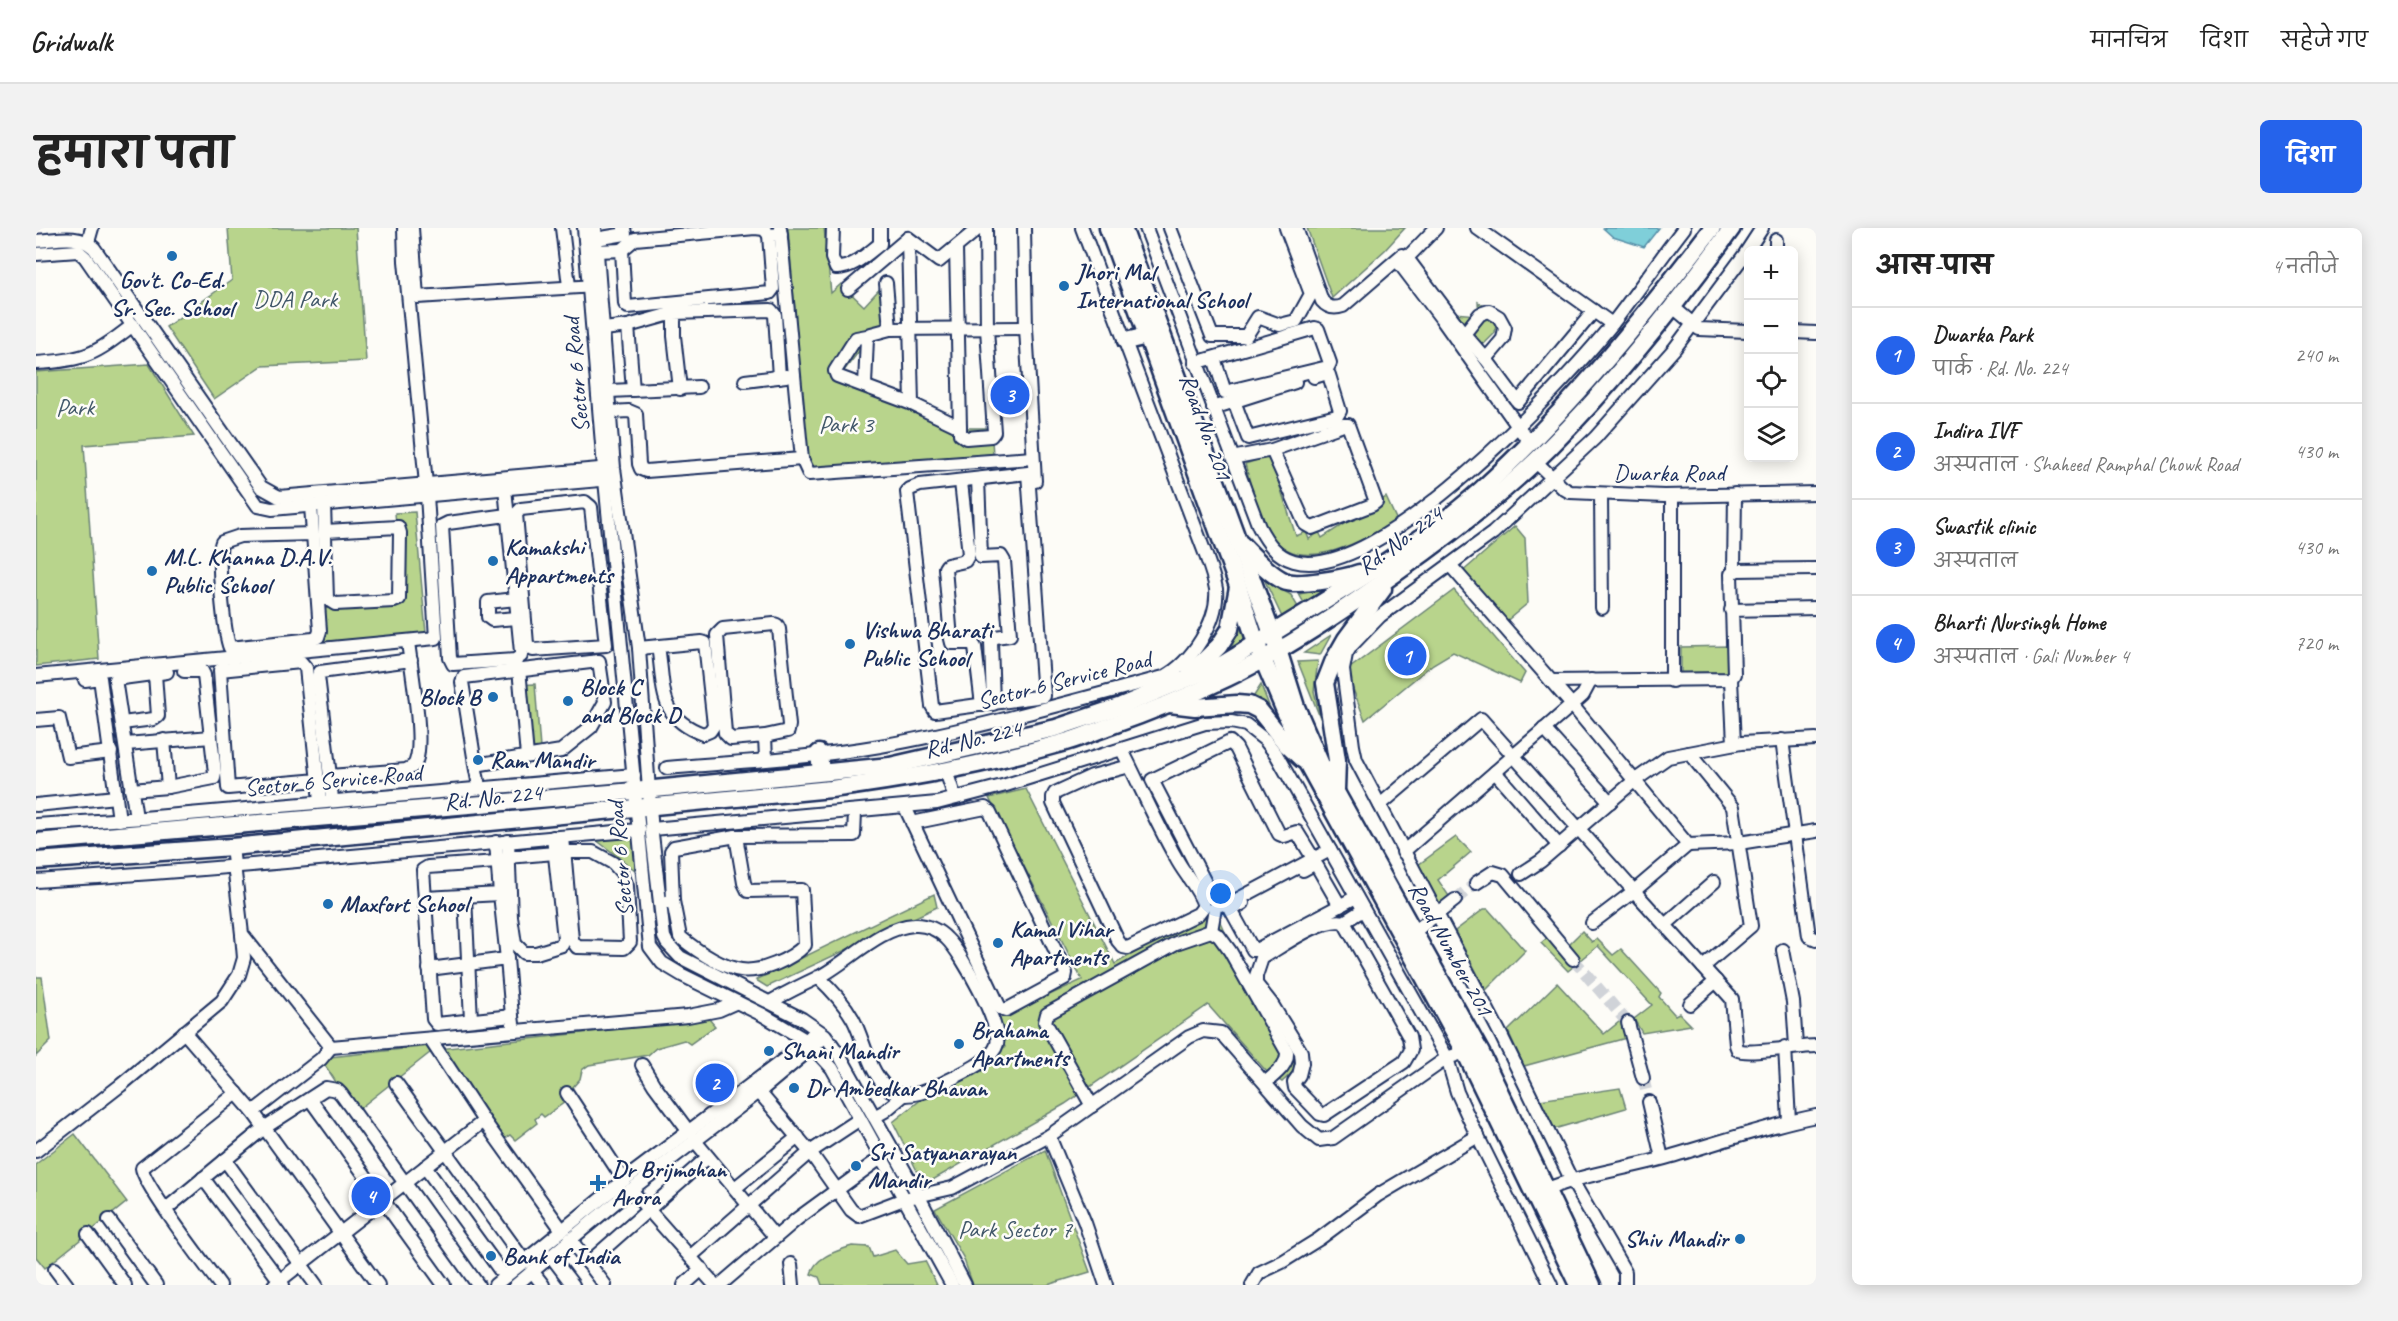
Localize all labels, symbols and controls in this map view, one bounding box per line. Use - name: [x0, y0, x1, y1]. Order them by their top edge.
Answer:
- text: Gridwalk: [30, 24, 112, 59]
- text: मानचित्र: [2090, 27, 2167, 53]
- text: दिशा: [2200, 27, 2248, 53]
- text: सहेजे गए: [2281, 27, 2368, 53]
- button: दिशा: [2260, 120, 2362, 193]
- text: हमारा पता: [36, 127, 233, 180]
- map controls: [1744, 246, 1798, 462]
- button: +: [1744, 246, 1798, 300]
- marker: Gov't. Co-Ed. Sr. Sec. School: [165, 249, 179, 263]
- text: आस-पास: [1876, 249, 1993, 282]
- text: 4 नतीजे: [2272, 254, 2338, 279]
- place label: Jhori Mal International School: [1074, 257, 1252, 315]
- place label: Gov't. Co-Ed. Sr. Sec. School: [111, 265, 238, 323]
- marker: Jhori Mal International School: [1057, 279, 1071, 293]
- park label: DDA Park: [253, 284, 339, 314]
- button: −: [1744, 300, 1798, 354]
- street label: Sector 6 Road: [556, 313, 596, 434]
- text: Dwarka Park: [1933, 321, 2033, 349]
- text: 1: [1891, 343, 1900, 368]
- text: 240 m: [2295, 343, 2338, 368]
- button: locate: [1744, 354, 1798, 408]
- text: पार्क · Rd. No. 224: [1933, 356, 2068, 381]
- street label: Road No. 201: [1173, 370, 1239, 485]
- pin: 3: [990, 372, 1030, 418]
- park label: Park: [56, 392, 96, 422]
- button: layers: [1744, 408, 1798, 462]
- park label: Park 3: [819, 409, 876, 439]
- text: Indira IVF: [1933, 417, 2018, 445]
- text: 2: [1891, 439, 1900, 464]
- text: 430 m: [2295, 439, 2338, 464]
- text: अस्पताल · Shaheed Ramphal Chowk Road: [1933, 452, 2239, 477]
- street label: Dwarka Road: [1613, 458, 1728, 488]
- street label: Rd. No. 224: [1351, 498, 1450, 581]
- text: Swastik clinic: [1933, 513, 2036, 541]
- place label: Kamakshi Appartments: [505, 532, 615, 590]
- text: 3: [1891, 535, 1900, 560]
- text: 430 m: [2295, 535, 2338, 560]
- place label: M.L. Khanna D.A.V. Public School: [164, 542, 333, 600]
- text: अस्पताल: [1933, 548, 2018, 573]
- marker: Kamakshi Appartments: [486, 554, 500, 568]
- marker: M.L. Khanna D.A.V. Public School: [145, 564, 159, 578]
- text: Bharti Nursingh Home: [1933, 609, 2105, 637]
- place label: Vishwa Bharati Public School: [862, 615, 995, 673]
- text: 4: [1891, 631, 1900, 656]
- text: 720 m: [2295, 631, 2338, 656]
- pin: 1: [1388, 634, 1426, 678]
- marker: Vishwa Bharati Public School: [843, 637, 857, 651]
- street label: Sector 6 Service Road: [974, 643, 1157, 716]
- text: अस्पताल · Gali Number 4: [1933, 644, 2129, 669]
- place label: Block C and Block D: [580, 672, 682, 730]
- place label: Block B: [419, 682, 483, 712]
- marker: Block B: [486, 690, 500, 704]
- marker: Block C and Block D: [561, 694, 575, 708]
- street label: Rd. No. 224: [922, 713, 1026, 765]
- place label: Ram Mandir: [490, 745, 597, 775]
- marker: Ram Mandir: [471, 753, 485, 767]
- street label: Sector 6 Service Road: [243, 757, 426, 803]
- street label: Rd. No. 224: [442, 777, 546, 817]
- street label: Sector 6 Road: [600, 797, 640, 918]
- street label: Road Number 201: [1402, 877, 1501, 1022]
- your location: [1206, 879, 1235, 908]
- place label: Maxfort School: [340, 889, 473, 919]
- marker: Maxfort School: [321, 897, 335, 911]
- place label: Kamal Vihar Apartments: [1010, 914, 1115, 972]
- marker: Kamal Vihar Apartments: [991, 936, 1005, 950]
- place label: Brahama Apartments: [971, 1015, 1071, 1073]
- place label: Shani Mandir: [781, 1036, 901, 1066]
- marker: Brahama Apartments: [952, 1037, 966, 1051]
- marker: Shani Mandir: [762, 1044, 776, 1058]
- pin: 2: [696, 1060, 734, 1106]
- place label: Dr Ambedkar Bhavan: [806, 1073, 989, 1103]
- marker: Dr Ambedkar Bhavan: [787, 1081, 801, 1095]
- place label: Sri Satyanarayan Mandir: [868, 1137, 1017, 1195]
- place label: Dr Brijmohan Arora: [612, 1154, 728, 1212]
- marker: Sri Satyanarayan Mandir: [849, 1159, 863, 1173]
- pin: 4: [352, 1174, 390, 1218]
- marker: Dr Brijmohan Arora: [589, 1174, 607, 1192]
- park label: Park Sector 7: [958, 1214, 1073, 1244]
- place label: Shiv Mandir: [1624, 1224, 1730, 1254]
- marker: Shiv Mandir: [1733, 1232, 1747, 1246]
- place label: Bank of India: [503, 1241, 622, 1271]
- marker: Bank of India: [484, 1249, 498, 1263]

